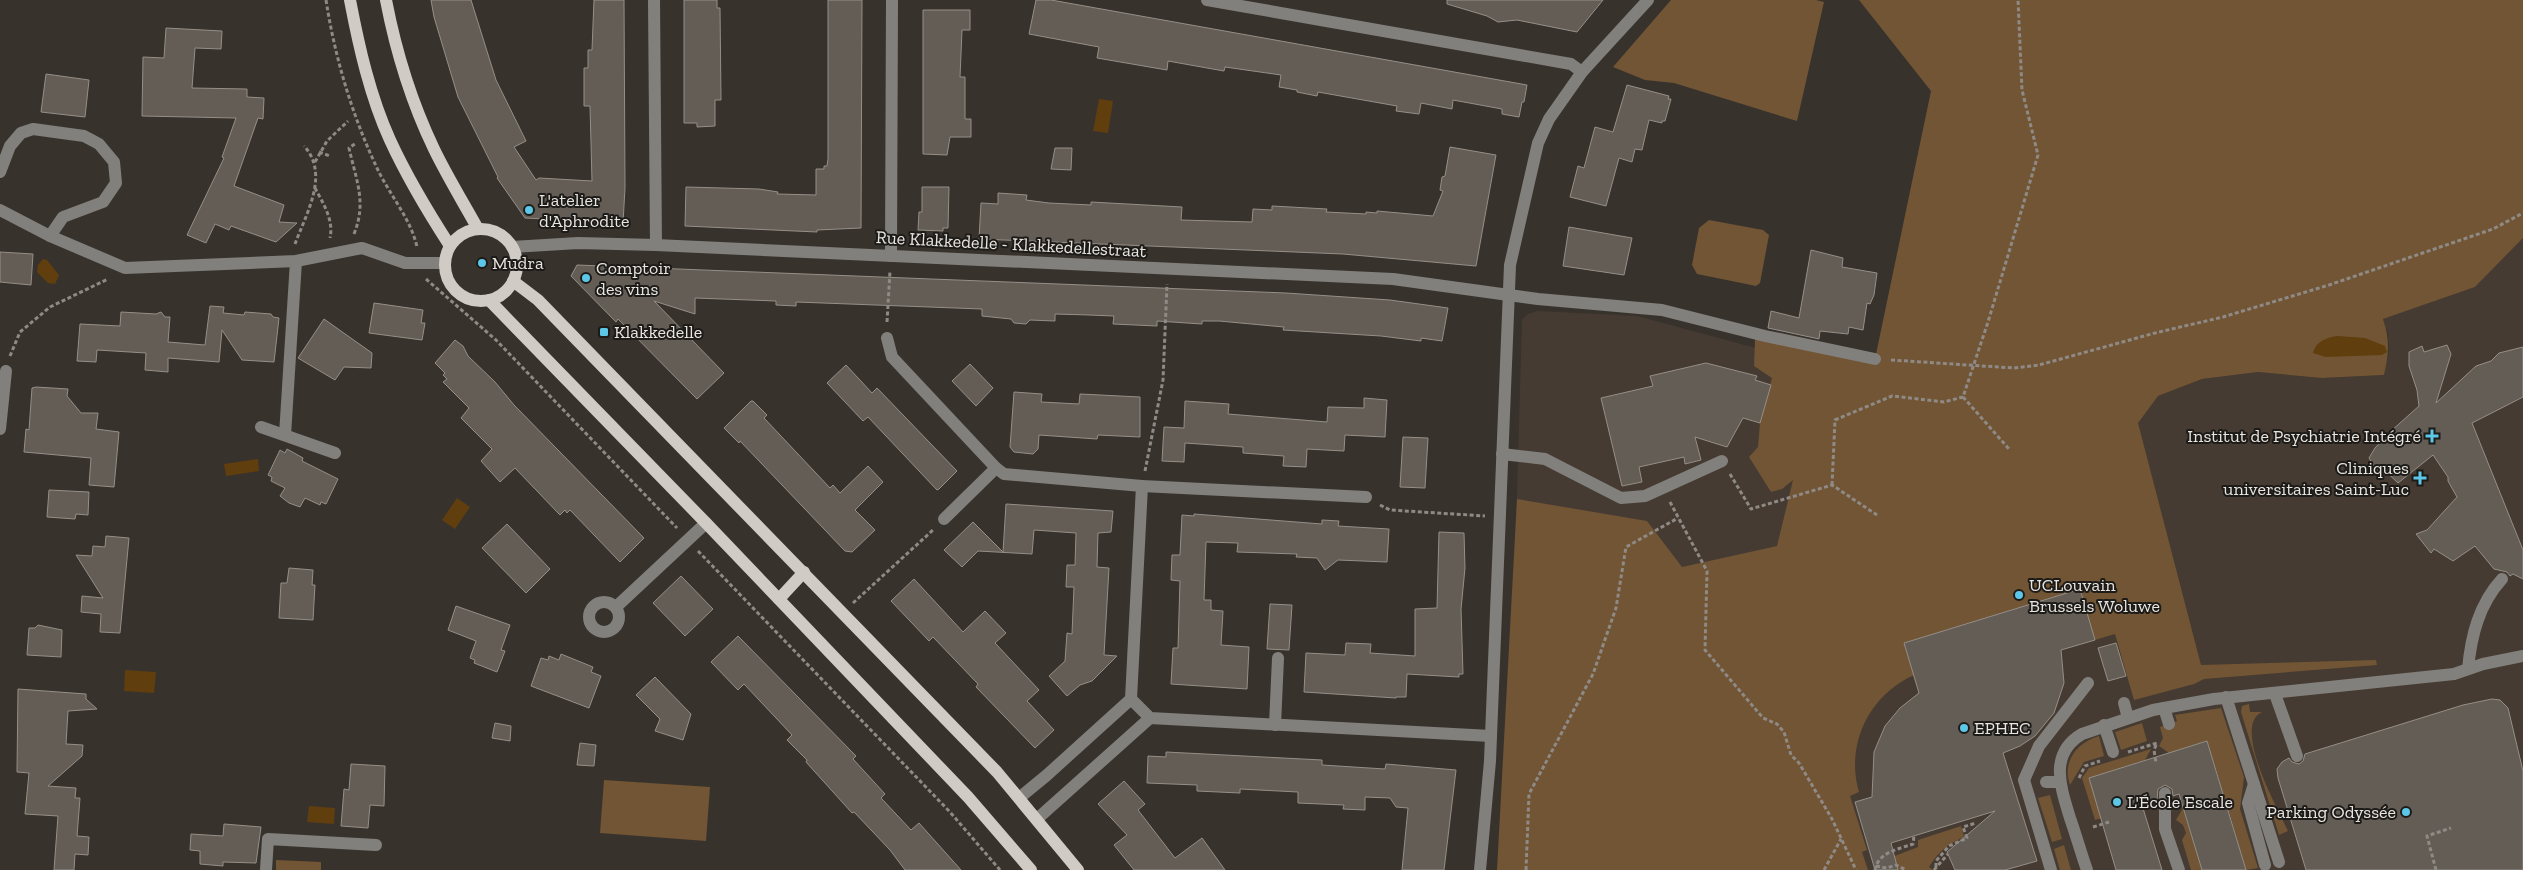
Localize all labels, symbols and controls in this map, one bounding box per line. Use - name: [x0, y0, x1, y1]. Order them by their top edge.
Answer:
- place label: L'atelier d'Aphrodite: [539, 189, 629, 232]
- marker: L'atelier d'Aphrodite: [523, 204, 535, 216]
- street label: Rue Klakkedelle - Klakkedellestraat: [875, 226, 1147, 262]
- place label: Mudra: [492, 252, 544, 274]
- marker: Mudra: [476, 257, 488, 269]
- place label: Comptoir des vins: [596, 257, 671, 300]
- marker: Comptoir des vins: [580, 272, 592, 284]
- place label: Klakkedelle: [614, 321, 702, 343]
- marker: Klakkedelle: [598, 326, 610, 338]
- place label: Institut de Psychiatrie Intégré: [2187, 425, 2421, 447]
- marker: Institut de Psychiatrie Intégré: [2425, 429, 2439, 443]
- place label: Cliniques universitaires Saint-Luc: [2223, 457, 2409, 500]
- marker: Cliniques universitaires Saint-Luc: [2413, 471, 2427, 485]
- place label: UCLouvain Brussels Woluwe: [2029, 574, 2160, 617]
- marker: UCLouvain Brussels Woluwe: [2013, 589, 2025, 601]
- place label: EPHEC: [1974, 717, 2031, 739]
- marker: EPHEC: [1958, 722, 1970, 734]
- place label: L'École Escale: [2127, 791, 2233, 813]
- marker: L'École Escale: [2111, 796, 2123, 808]
- place label: Parking Odyssée: [2266, 801, 2396, 823]
- marker: Parking Odyssée: [2400, 806, 2412, 818]

